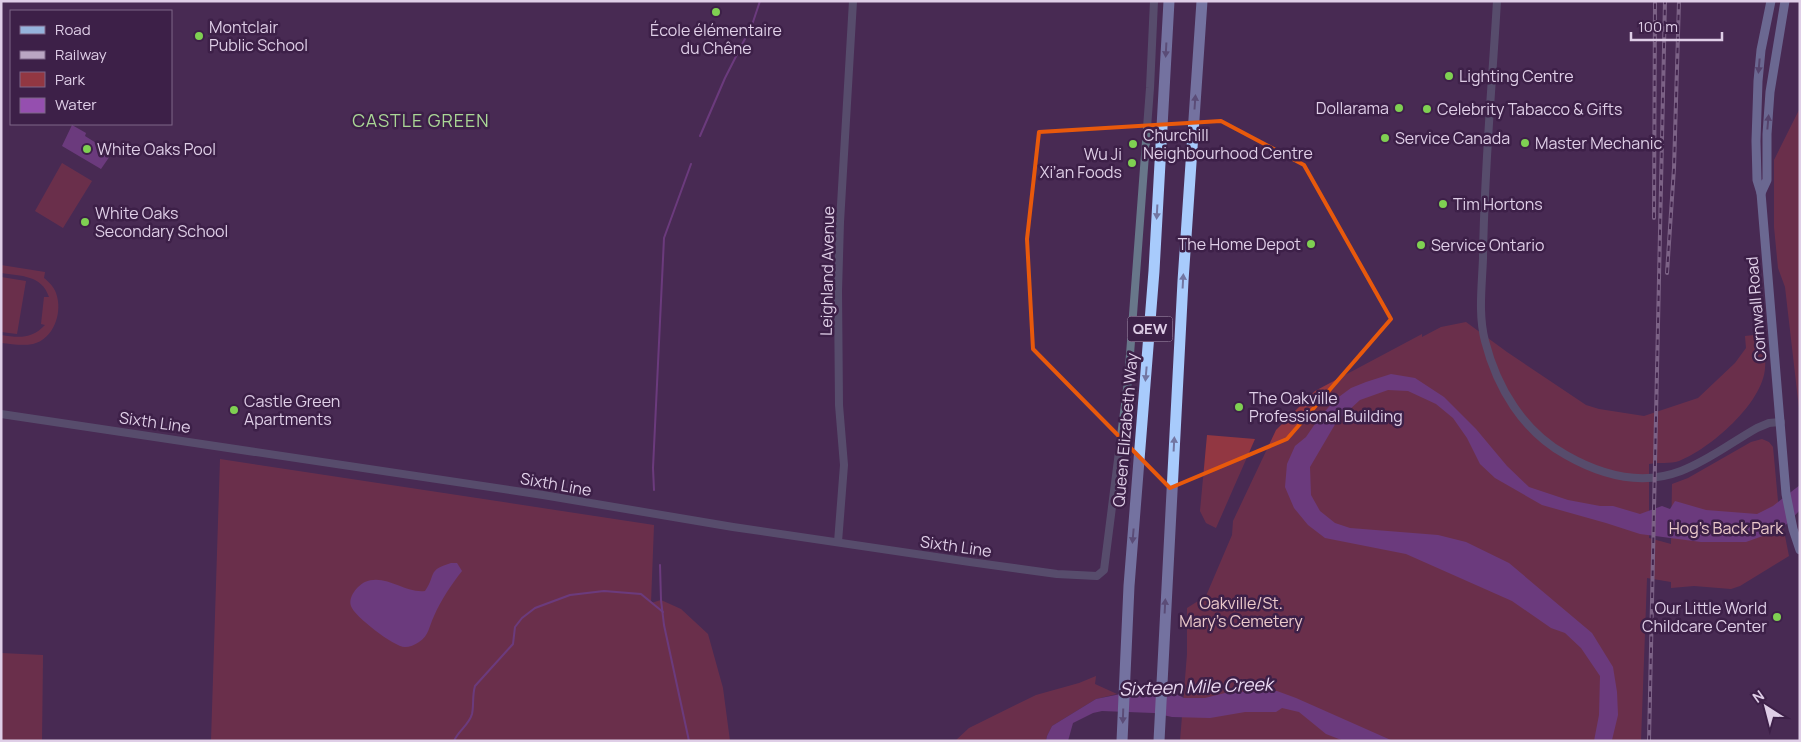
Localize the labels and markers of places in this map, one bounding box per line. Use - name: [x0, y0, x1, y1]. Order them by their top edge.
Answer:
- marker: École élémentaire du Chêne: [710, 6, 722, 18]
- place label: Montclair Public School: [209, 16, 308, 56]
- place label: École élémentaire du Chêne: [650, 19, 782, 59]
- marker: Montclair Public School: [193, 30, 205, 42]
- place label: Lighting Centre: [1459, 65, 1574, 87]
- marker: Lighting Centre: [1443, 70, 1455, 82]
- place label: Dollarama: [1316, 97, 1389, 119]
- place label: Celebrity Tabacco & Gifts: [1437, 98, 1622, 120]
- marker: Dollarama: [1393, 102, 1405, 114]
- marker: Celebrity Tabacco & Gifts: [1421, 103, 1433, 115]
- place label: Churchill Neighbourhood Centre: [1143, 124, 1313, 164]
- place label: Service Canada: [1395, 127, 1510, 149]
- marker: Service Canada: [1379, 132, 1391, 144]
- place label: Master Mechanic: [1535, 132, 1662, 154]
- marker: Master Mechanic: [1519, 137, 1531, 149]
- place label: White Oaks Pool: [97, 138, 216, 160]
- marker: Churchill Neighbourhood Centre: [1127, 138, 1139, 150]
- marker: White Oaks Pool: [81, 143, 93, 155]
- place label: Wu Ji Xi’an Foods: [1040, 143, 1122, 183]
- marker: Wu Ji Xi’an Foods: [1126, 157, 1138, 169]
- place label: Tim Hortons: [1453, 193, 1543, 215]
- marker: Tim Hortons: [1437, 198, 1449, 210]
- place label: White Oaks Secondary School: [95, 202, 228, 242]
- marker: White Oaks Secondary School: [79, 216, 91, 228]
- place label: The Home Depot: [1178, 233, 1301, 255]
- place label: Service Ontario: [1431, 234, 1544, 256]
- marker: The Home Depot: [1305, 238, 1317, 250]
- marker: Service Ontario: [1415, 239, 1427, 251]
- place label: The Oakville Professional Building: [1249, 387, 1403, 427]
- place label: Castle Green Apartments: [244, 390, 340, 430]
- marker: The Oakville Professional Building: [1233, 401, 1245, 413]
- marker: Castle Green Apartments: [228, 404, 240, 416]
- place label: Our Little World Childcare Center: [1642, 597, 1767, 637]
- marker: Our Little World Childcare Center: [1771, 611, 1783, 623]

